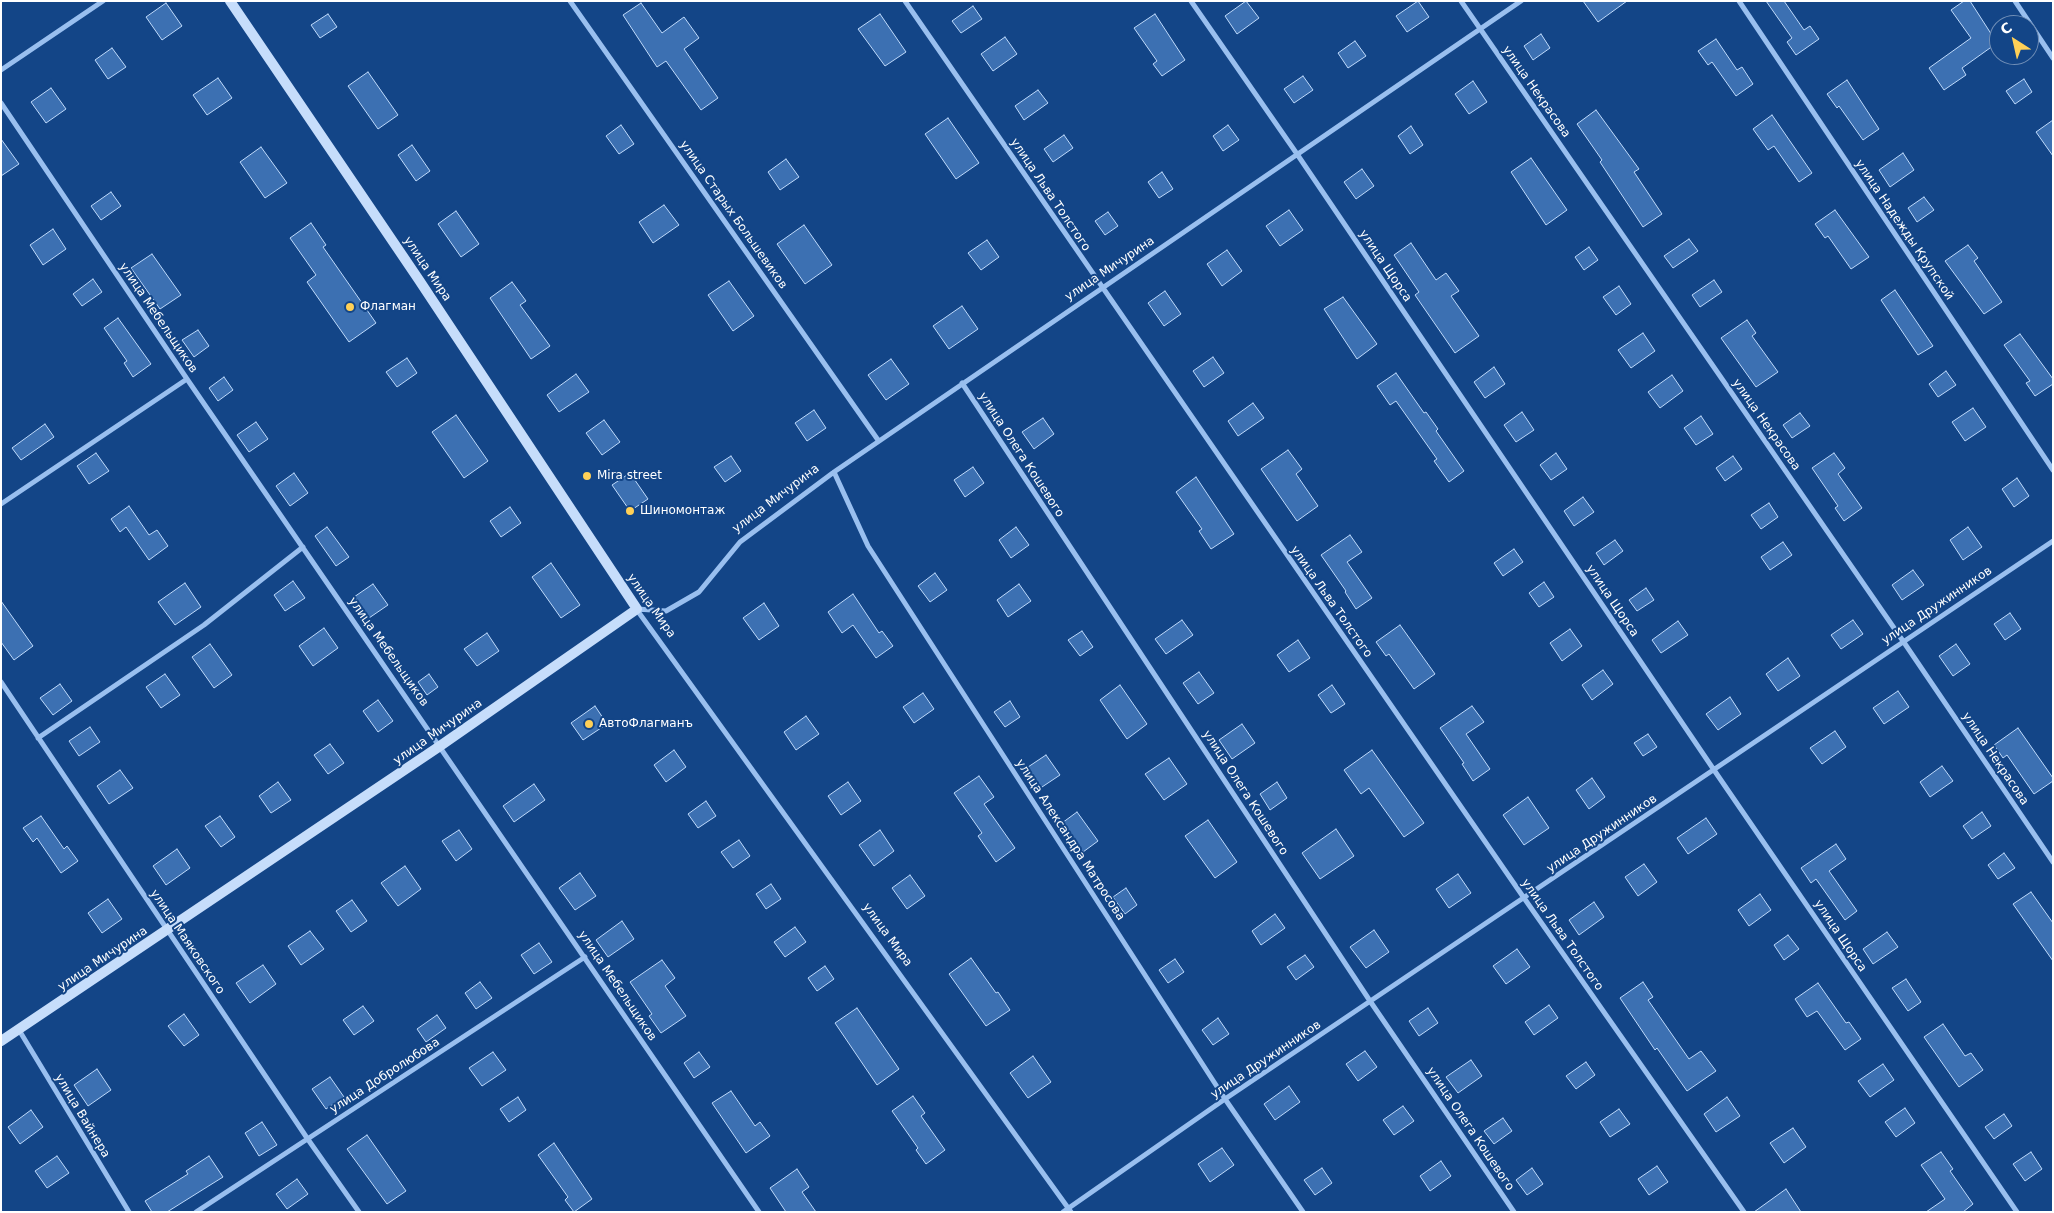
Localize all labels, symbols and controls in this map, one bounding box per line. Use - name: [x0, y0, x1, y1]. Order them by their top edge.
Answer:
- north arrow: [1989, 15, 2039, 65]
- text: С: [1997, 19, 2015, 38]
- street label: улица Некрасова: [1499, 43, 1573, 141]
- street label: улица Льва Толстого: [1007, 136, 1093, 254]
- street label: улица Старых Большевиков: [676, 138, 790, 292]
- street label: улица Надежды Крупской: [1851, 157, 1957, 303]
- street label: улица Щорса: [1356, 227, 1414, 305]
- street label: улица Мира: [400, 234, 454, 304]
- street label: улица Мичурина: [1063, 234, 1157, 304]
- street label: улица Мебельщиков: [116, 260, 200, 376]
- place label: Флагман: [360, 300, 416, 314]
- marker: Флагман: [344, 301, 356, 313]
- street label: улица Некрасова: [1729, 376, 1803, 474]
- street label: улица Олега Кошевого: [975, 390, 1067, 520]
- street label: улица Мичурина: [730, 462, 822, 536]
- place label: Mira street: [597, 469, 662, 483]
- marker: Mira street: [581, 470, 593, 482]
- place label: Шиномонтаж: [640, 504, 725, 518]
- marker: Шиномонтаж: [624, 505, 636, 517]
- street label: улица Льва Толстого: [1287, 543, 1375, 661]
- street label: улица Щорса: [1583, 562, 1641, 640]
- street label: улица Дружинников: [1879, 564, 1995, 648]
- street label: улица Мира: [624, 571, 678, 641]
- street label: улица Мебельщиков: [345, 595, 431, 709]
- street label: улица Мичурина: [391, 696, 485, 768]
- street label: улица Некрасова: [1959, 710, 2031, 808]
- place label: АвтоФлагманъ: [599, 717, 693, 731]
- marker: АвтоФлагманъ: [583, 718, 595, 730]
- street label: улица Олега Кошевого: [1199, 728, 1291, 858]
- street label: улица Александра Матросова: [1012, 757, 1128, 923]
- street label: улица Дружинников: [1544, 792, 1660, 876]
- street label: улица Льва Толстого: [1518, 876, 1606, 994]
- street label: улица Маяковского: [147, 887, 227, 997]
- street label: улица Щорса: [1811, 897, 1869, 975]
- street label: улица Мира: [859, 900, 915, 970]
- street label: улица Мичурина: [56, 924, 150, 994]
- street label: улица Мебельщиков: [575, 928, 659, 1044]
- street label: улица Дружинников: [1208, 1018, 1324, 1102]
- street label: улица Добролюбова: [327, 1035, 443, 1117]
- street label: улица Олега Кошевого: [1423, 1064, 1517, 1194]
- street label: улица Вайнера: [51, 1071, 113, 1161]

